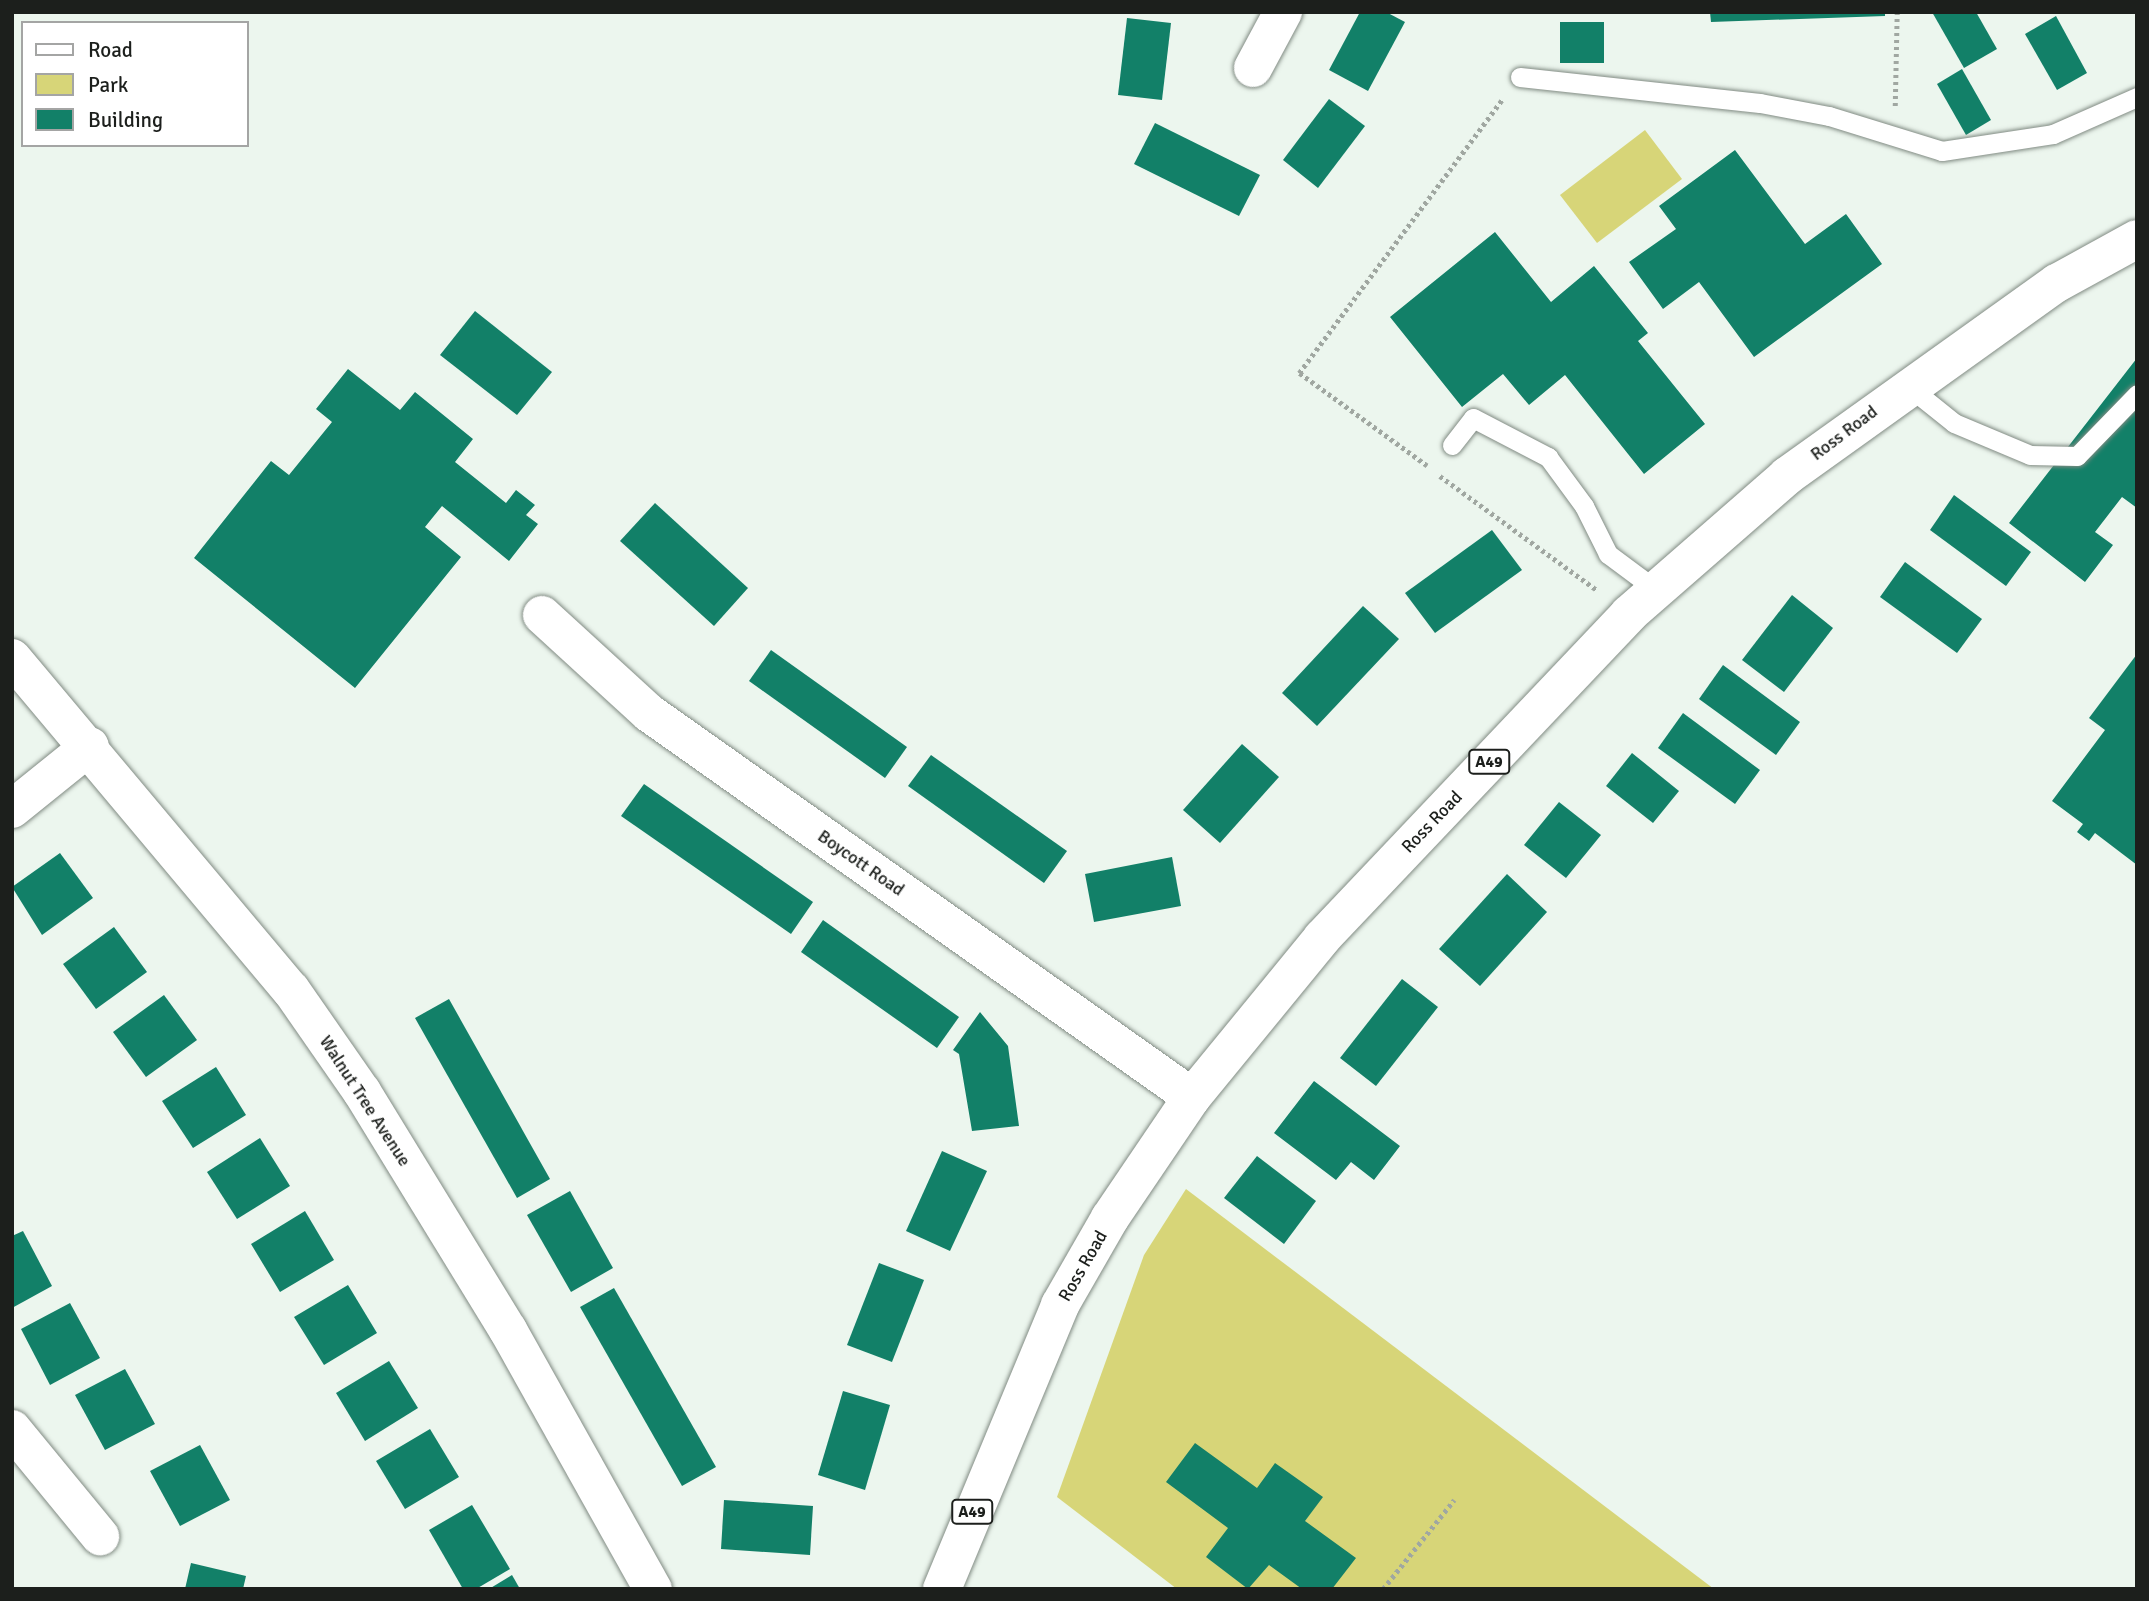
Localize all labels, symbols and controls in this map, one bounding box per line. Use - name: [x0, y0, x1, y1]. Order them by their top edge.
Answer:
- legend: [21, 21, 248, 147]
- text: Road: [88, 37, 133, 63]
- text: Park: [88, 72, 128, 98]
- text: Building: [88, 107, 163, 133]
- street label: Ross Road: [1806, 401, 1882, 465]
- road number: A49: [1468, 750, 1510, 775]
- street label: Ross Road: [1397, 786, 1467, 858]
- street label: Boycott Road: [814, 825, 908, 901]
- street label: Walnut Tree Avenue: [315, 1032, 415, 1170]
- street label: Ross Road: [1054, 1227, 1112, 1305]
- road number: A49: [951, 1500, 993, 1524]

